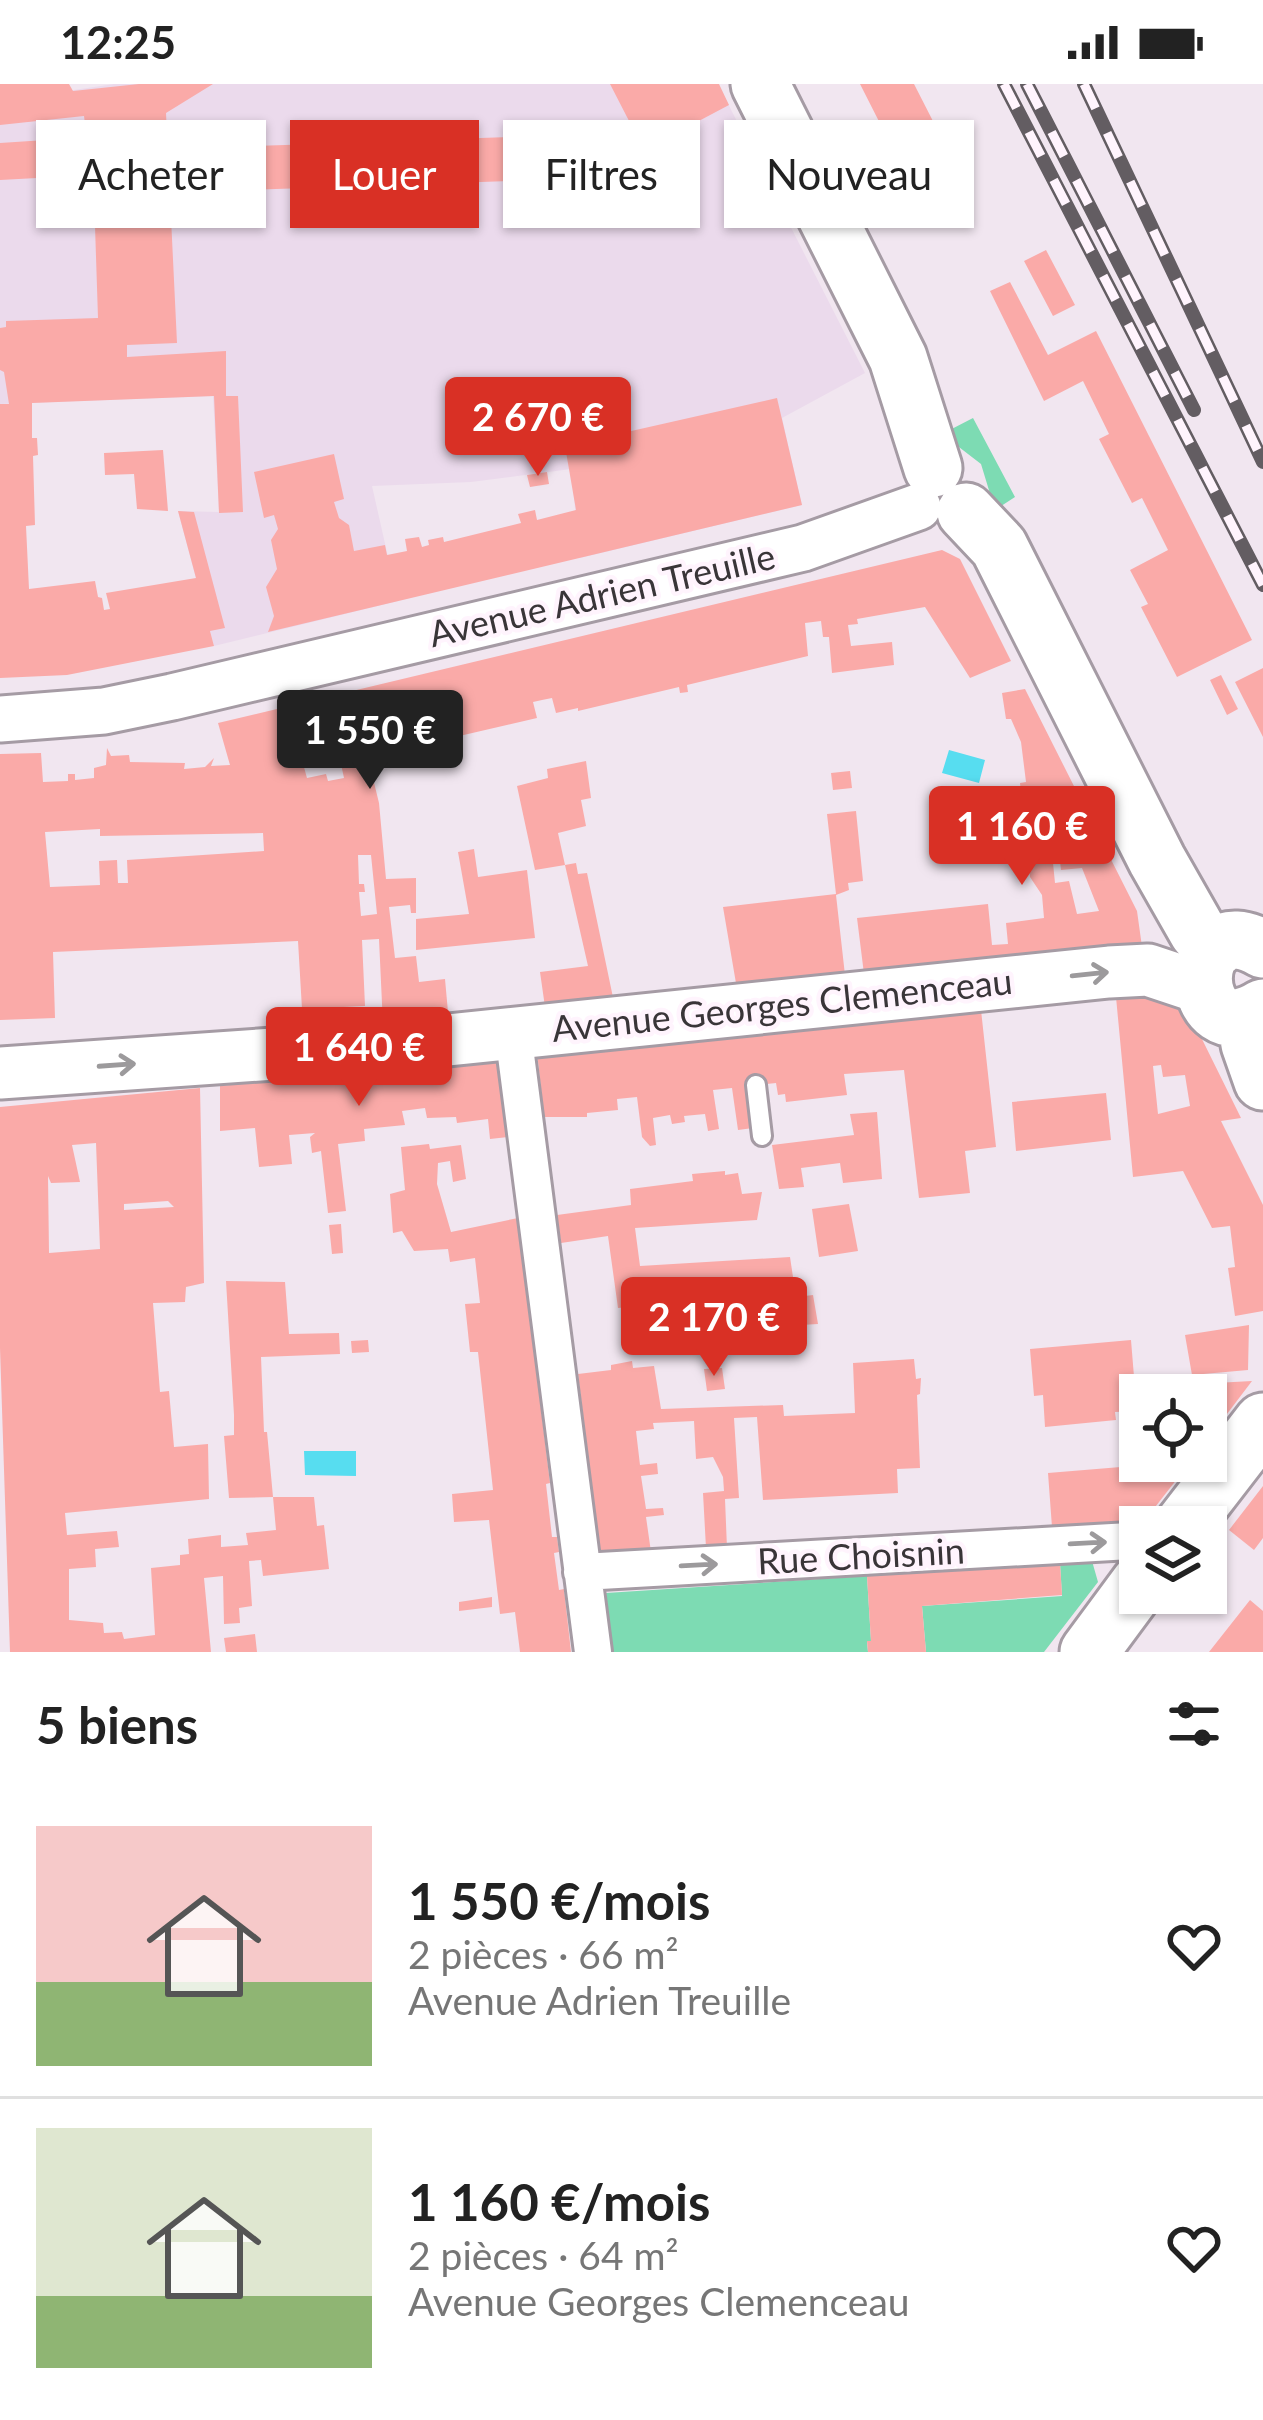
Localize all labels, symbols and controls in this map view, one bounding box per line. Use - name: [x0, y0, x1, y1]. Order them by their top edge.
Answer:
- text: 12:25: [60, 15, 176, 69]
- chip: Acheter: [36, 120, 266, 228]
- chip: Louer: [290, 120, 479, 228]
- chip: Filtres: [503, 120, 700, 228]
- chip: Nouveau: [724, 120, 974, 228]
- pin: 2 670 €: [427, 377, 649, 479]
- text: 2 670 €: [472, 393, 604, 439]
- street label: Avenue Adrien Treuille: [425, 533, 779, 655]
- pin: 1 550 €: [259, 690, 481, 792]
- text: 1 550 €: [304, 706, 436, 752]
- pin: 1 160 €: [911, 786, 1133, 888]
- text: 1 160 €: [956, 802, 1088, 848]
- street label: Avenue Georges Clemenceau: [549, 958, 1014, 1050]
- one-way arrow: [1070, 962, 1109, 985]
- pin: 1 640 €: [248, 1007, 470, 1109]
- text: 1 640 €: [293, 1023, 425, 1069]
- one-way arrow: [97, 1053, 136, 1076]
- pin: 2 170 €: [603, 1277, 825, 1379]
- text: 2 170 €: [648, 1293, 780, 1339]
- map controls: [1119, 1374, 1227, 1614]
- button: locate: [1119, 1374, 1227, 1482]
- button: layers: [1119, 1506, 1227, 1614]
- street label: Rue Choisnin: [756, 1528, 966, 1582]
- one-way arrow: [1068, 1531, 1107, 1554]
- one-way arrow: [679, 1554, 718, 1577]
- icon: filters: [1161, 1691, 1227, 1757]
- text: 5 biens: [36, 1694, 198, 1755]
- text: 1 550 €/mois: [408, 1870, 710, 1931]
- icon: home: [132, 1874, 276, 2018]
- icon: heart: [1161, 1913, 1227, 1979]
- text: 2 pièces · 66 m²: [408, 1931, 679, 1977]
- text: Avenue Adrien Treuille: [408, 1977, 791, 2023]
- text: 1 160 €/mois: [408, 2171, 710, 2232]
- icon: home: [132, 2176, 276, 2320]
- icon: heart: [1161, 2215, 1227, 2281]
- text: 2 pièces · 64 m²: [408, 2232, 679, 2278]
- text: Avenue Georges Clemenceau: [408, 2278, 910, 2324]

